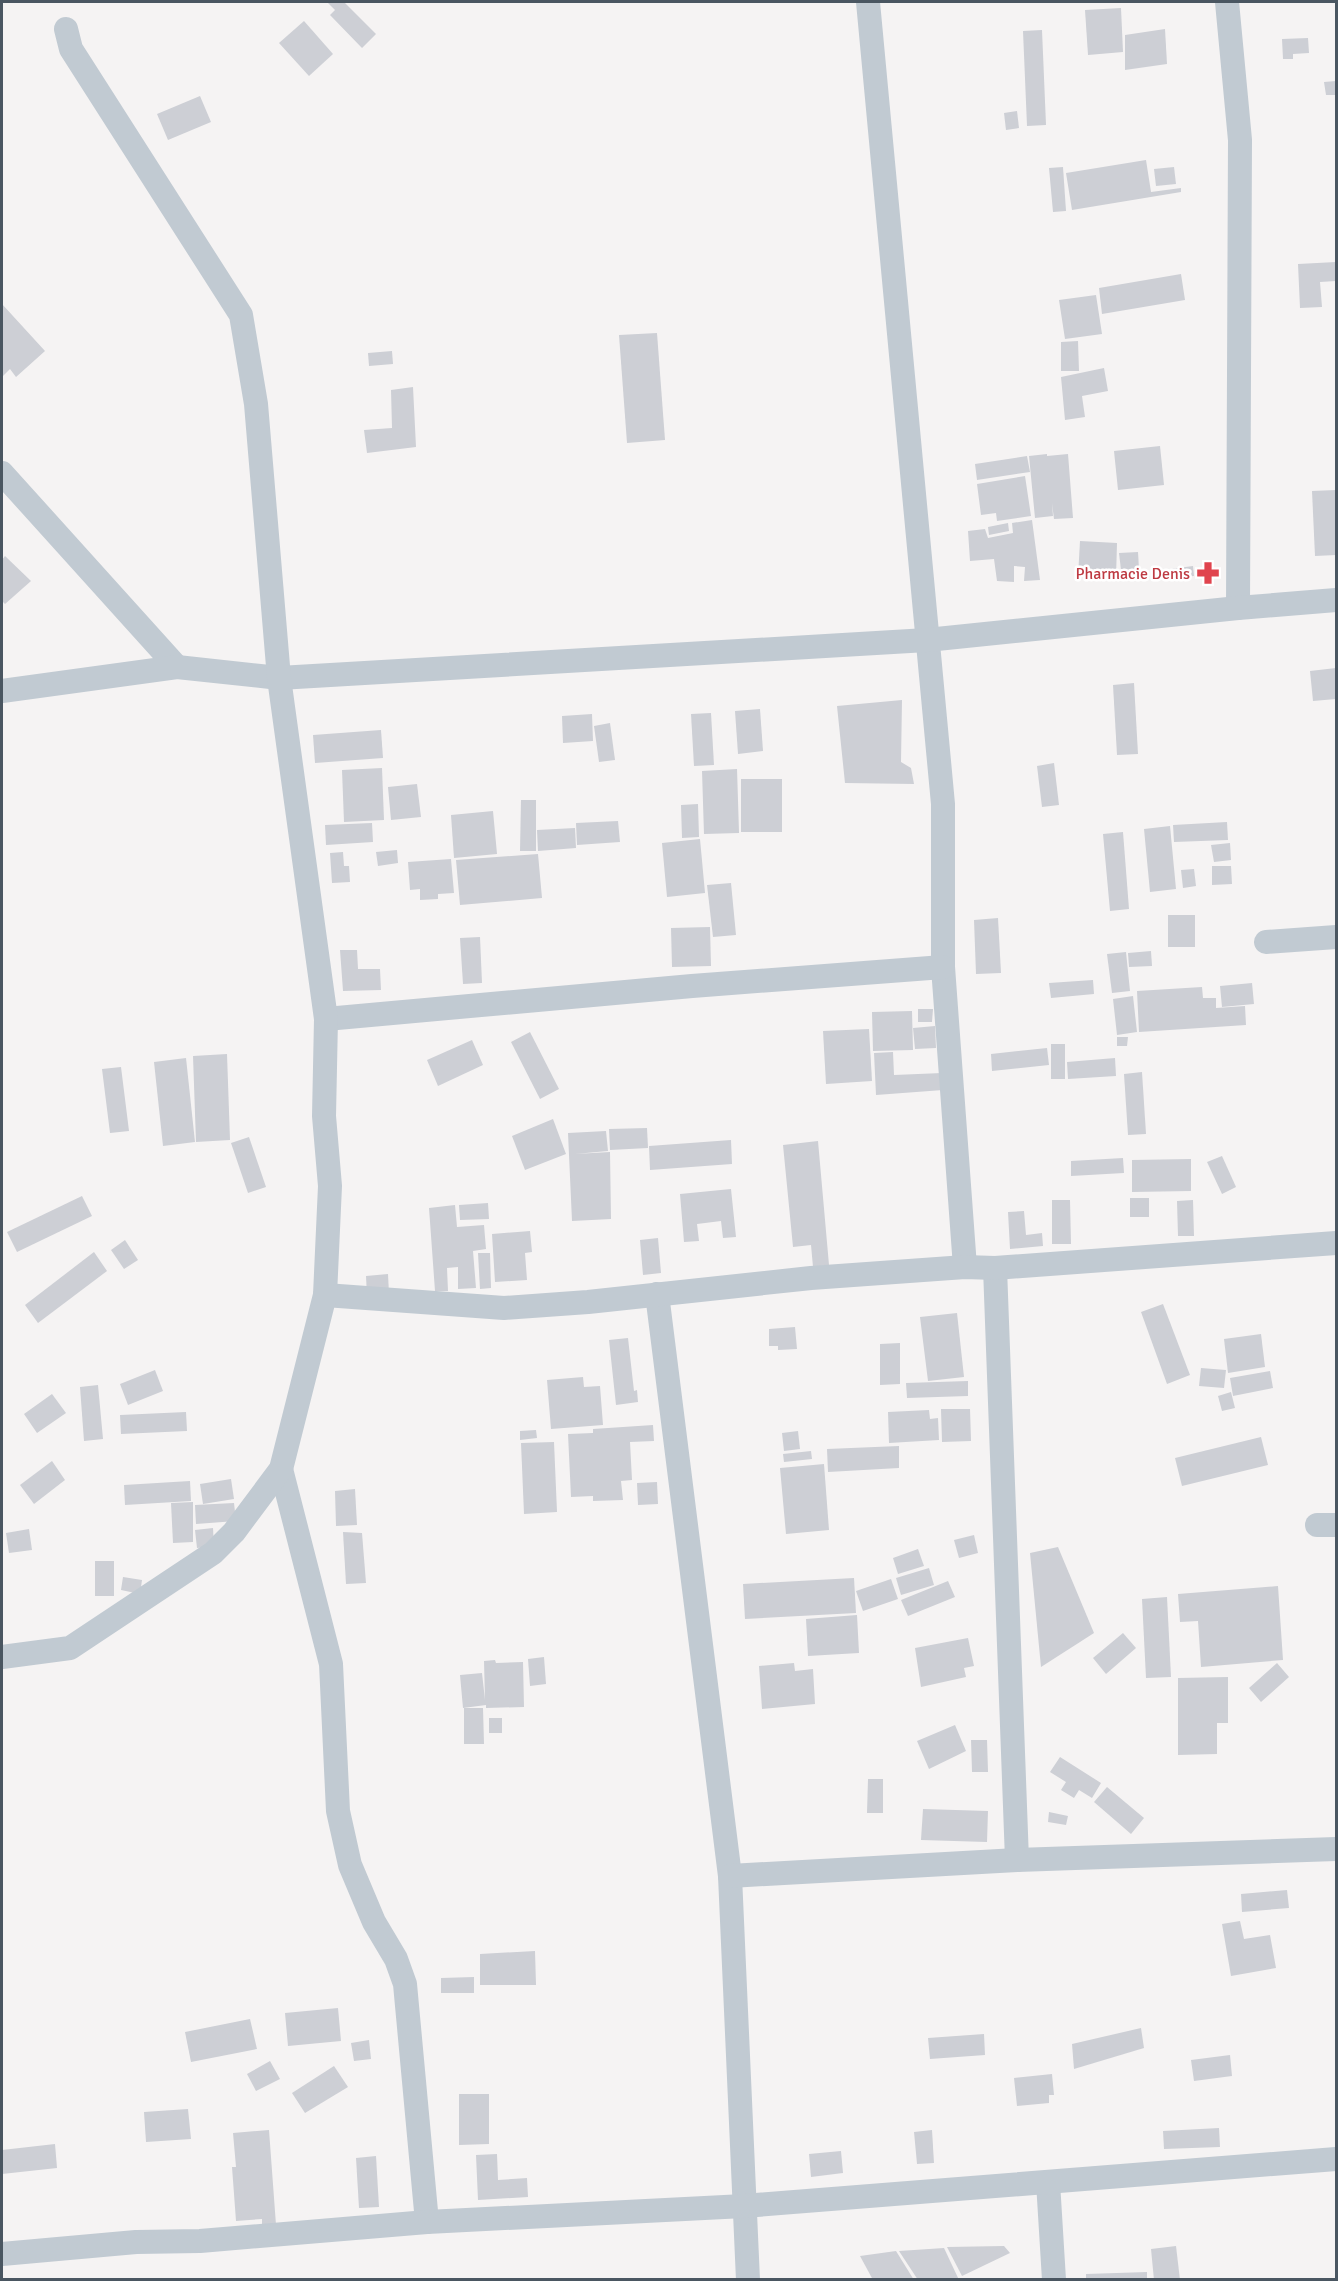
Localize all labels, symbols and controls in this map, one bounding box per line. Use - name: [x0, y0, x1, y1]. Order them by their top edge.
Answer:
- pharmacy icon: Pharmacie Denis: [1195, 560, 1221, 586]
- place label: Pharmacie Denis: [1075, 564, 1190, 584]

